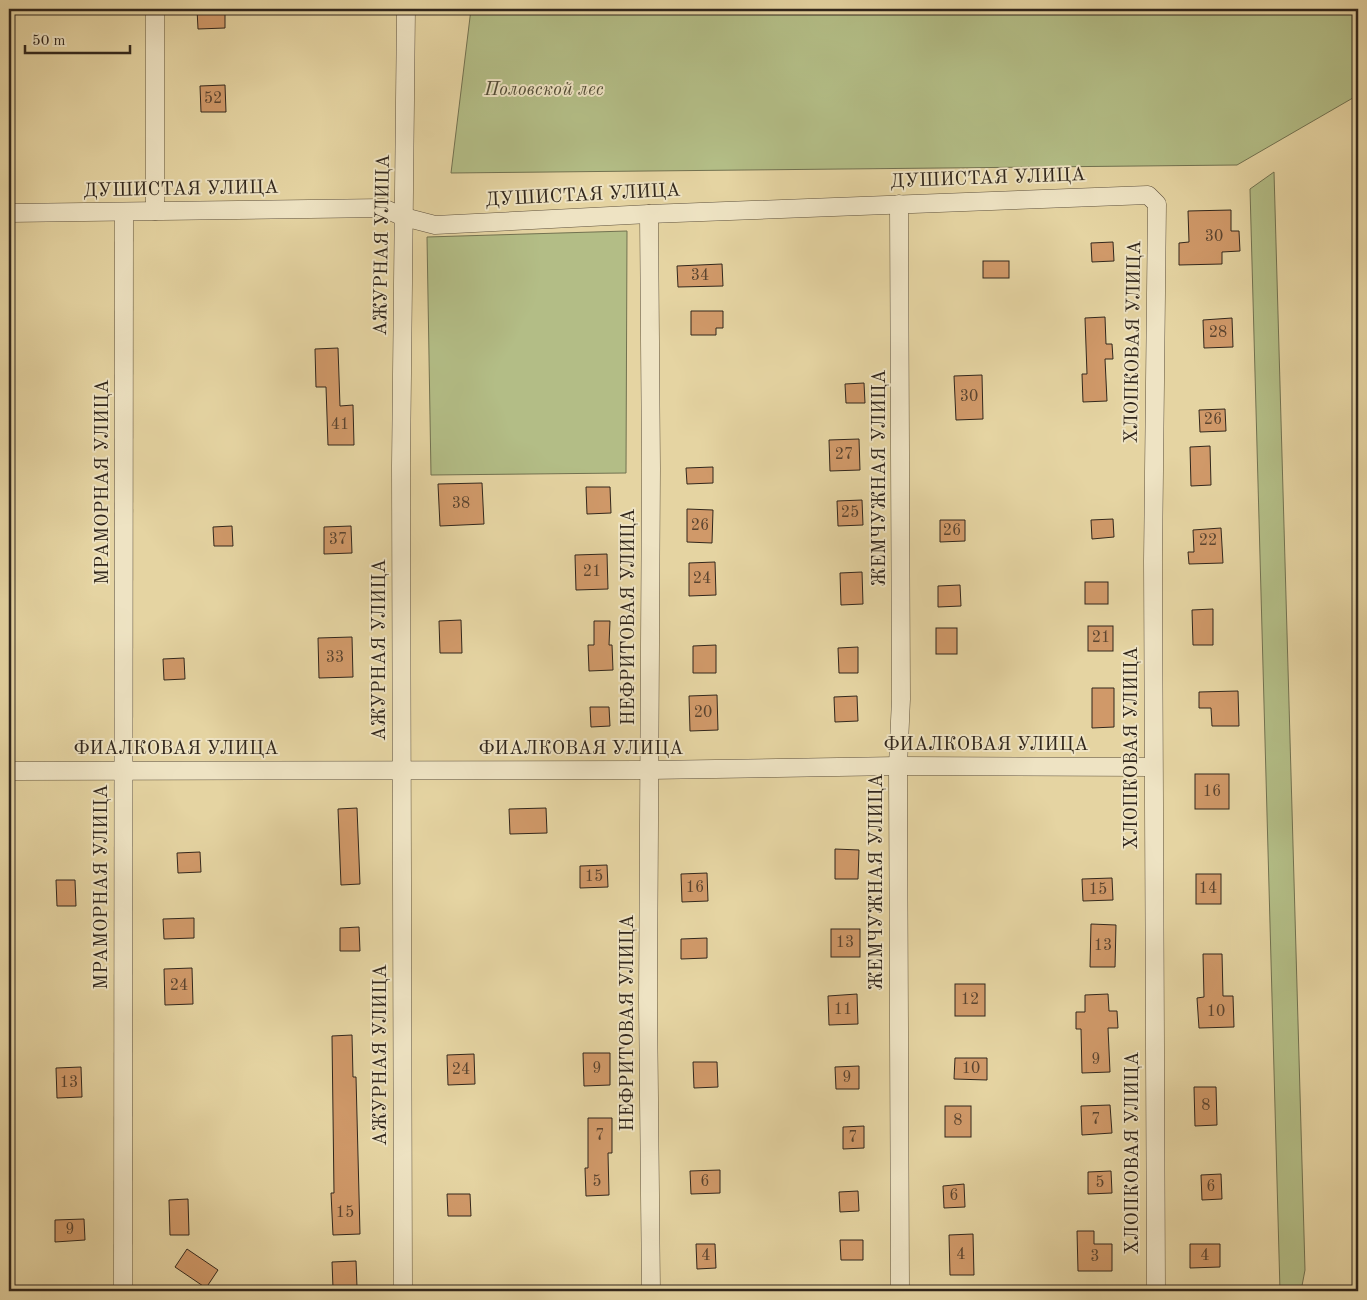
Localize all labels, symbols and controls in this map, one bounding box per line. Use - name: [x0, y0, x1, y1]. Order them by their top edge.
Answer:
- scale bar: [25, 22, 130, 54]
- text: 50 m: [32, 34, 66, 49]
- park label: Половской лес: [483, 81, 604, 100]
- house number: 52: [204, 91, 222, 107]
- street label: АЖУРНАЯ УЛИЦА: [372, 153, 394, 336]
- street label: ДУШИСТАЯ УЛИЦА: [890, 166, 1086, 192]
- street label: ДУШИСТАЯ УЛИЦА: [83, 179, 279, 201]
- street label: ДУШИСТАЯ УЛИЦА: [485, 181, 681, 211]
- house number: 30: [1205, 229, 1223, 245]
- street label: ХЛОПКОВАЯ УЛИЦА: [1123, 240, 1145, 444]
- house number: 34: [691, 268, 709, 284]
- house number: 28: [1209, 325, 1227, 341]
- street label: ЖЕМЧУЖНАЯ УЛИЦА: [871, 369, 890, 587]
- street label: МРАМОРНАЯ УЛИЦА: [94, 379, 113, 585]
- house number: 30: [960, 389, 978, 405]
- house number: 26: [1204, 412, 1222, 428]
- house number: 41: [331, 417, 349, 433]
- house number: 27: [835, 447, 853, 463]
- house number: 38: [452, 496, 470, 512]
- house number: 25: [841, 505, 859, 521]
- street label: НЕФРИТОВАЯ УЛИЦА: [620, 508, 639, 726]
- house number: 26: [691, 518, 709, 534]
- house number: 26: [943, 523, 961, 539]
- house number: 37: [329, 532, 347, 548]
- house number: 22: [1199, 533, 1217, 549]
- street label: АЖУРНАЯ УЛИЦА: [371, 559, 390, 741]
- house number: 21: [583, 564, 601, 580]
- house number: 24: [693, 571, 711, 587]
- house number: 21: [1092, 630, 1110, 646]
- street label: ХЛОПКОВАЯ УЛИЦА: [1123, 646, 1142, 850]
- house number: 33: [326, 650, 344, 666]
- house number: 20: [694, 705, 712, 721]
- street label: ФИАЛКОВАЯ УЛИЦА: [883, 736, 1089, 755]
- street label: ФИАЛКОВАЯ УЛИЦА: [73, 740, 279, 759]
- street label: ФИАЛКОВАЯ УЛИЦА: [478, 740, 684, 759]
- street label: ЖЕМЧУЖНАЯ УЛИЦА: [868, 773, 887, 991]
- street label: МРАМОРНАЯ УЛИЦА: [93, 784, 112, 990]
- house number: 16: [1203, 784, 1221, 800]
- house number: 15: [585, 869, 603, 885]
- house number: 16: [686, 880, 704, 896]
- house number: 14: [1199, 881, 1217, 897]
- house number: 15: [1089, 882, 1107, 898]
- street label: НЕФРИТОВАЯ УЛИЦА: [619, 914, 638, 1132]
- house number: 13: [836, 935, 854, 951]
- house number: 13: [1094, 938, 1112, 954]
- street label: АЖУРНАЯ УЛИЦА: [372, 964, 391, 1146]
- house number: 24: [170, 978, 188, 994]
- house number: 12: [961, 992, 979, 1008]
- house number: 11: [834, 1002, 852, 1018]
- house number: 10: [1207, 1004, 1225, 1020]
- street label: ХЛОПКОВАЯ УЛИЦА: [1124, 1051, 1143, 1255]
- house number: 9: [1091, 1052, 1101, 1068]
- house number: 9: [592, 1061, 602, 1077]
- house number: 10: [962, 1061, 980, 1077]
- house number: 24: [452, 1062, 470, 1078]
- house number: 9: [842, 1070, 852, 1086]
- house number: 13: [60, 1075, 78, 1091]
- house number: 8: [1201, 1098, 1211, 1114]
- house number: 7: [1091, 1112, 1101, 1128]
- house number: 8: [953, 1113, 963, 1129]
- house number: 7: [595, 1128, 605, 1144]
- house number: 7: [848, 1130, 858, 1146]
- house number: 5: [592, 1174, 602, 1190]
- house number: 6: [700, 1174, 710, 1190]
- house number: 5: [1095, 1175, 1105, 1191]
- house number: 6: [1206, 1179, 1216, 1195]
- house number: 6: [949, 1188, 959, 1204]
- house number: 15: [336, 1205, 354, 1221]
- house number: 9: [65, 1222, 75, 1238]
- house number: 4: [956, 1247, 966, 1263]
- house number: 4: [701, 1248, 711, 1264]
- house number: 4: [1200, 1248, 1210, 1264]
- house number: 3: [1090, 1249, 1100, 1265]

